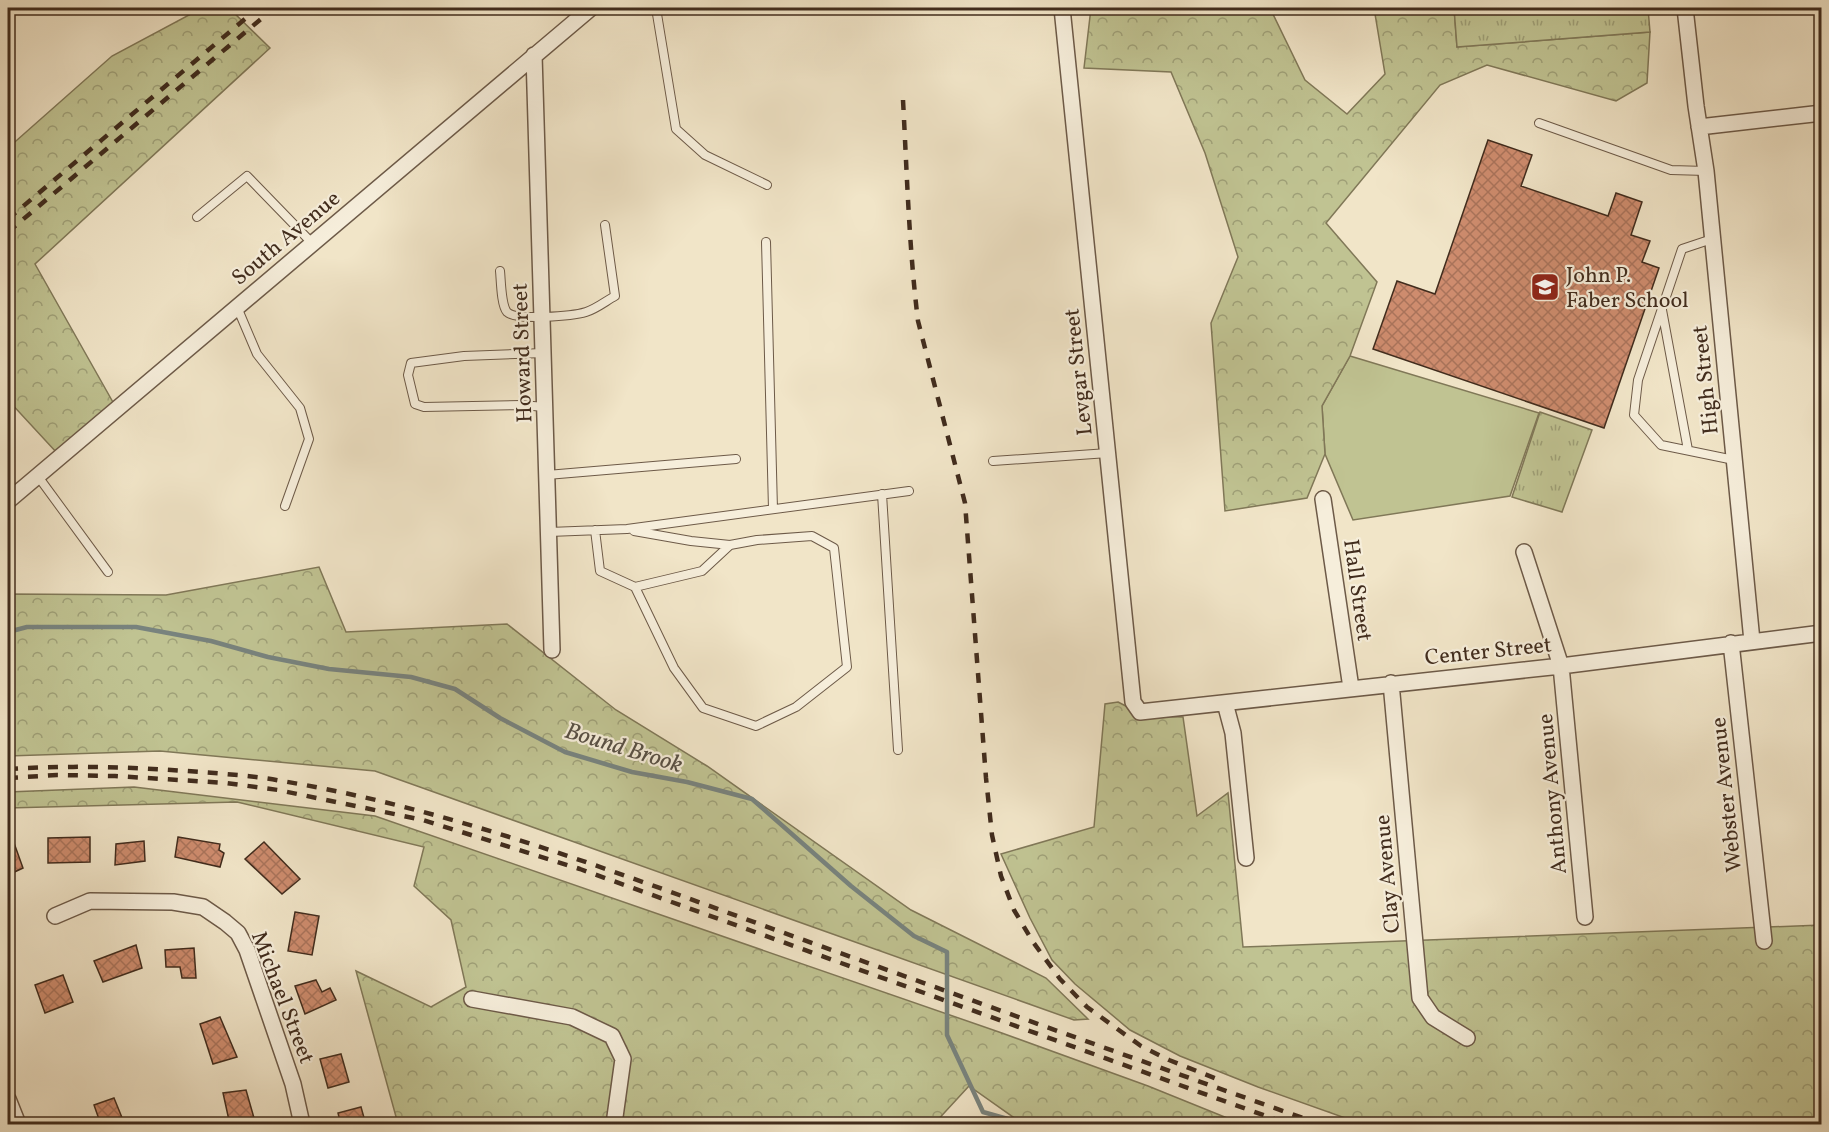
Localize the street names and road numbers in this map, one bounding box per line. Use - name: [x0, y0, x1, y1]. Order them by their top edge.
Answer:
- street label: South Avenue: [226, 184, 348, 294]
- street label: Howard Street: [506, 282, 541, 423]
- street label: Levgar Street: [1057, 306, 1102, 437]
- street label: High Street: [1685, 323, 1728, 436]
- street label: Hall Street: [1334, 537, 1379, 644]
- street label: Center Street: [1423, 630, 1553, 675]
- street label: Anthony Avenue: [1531, 712, 1576, 875]
- street label: Webster Avenue: [1704, 716, 1751, 874]
- street label: Clay Avenue: [1368, 813, 1409, 934]
- street label: Michael Street: [242, 927, 321, 1069]

